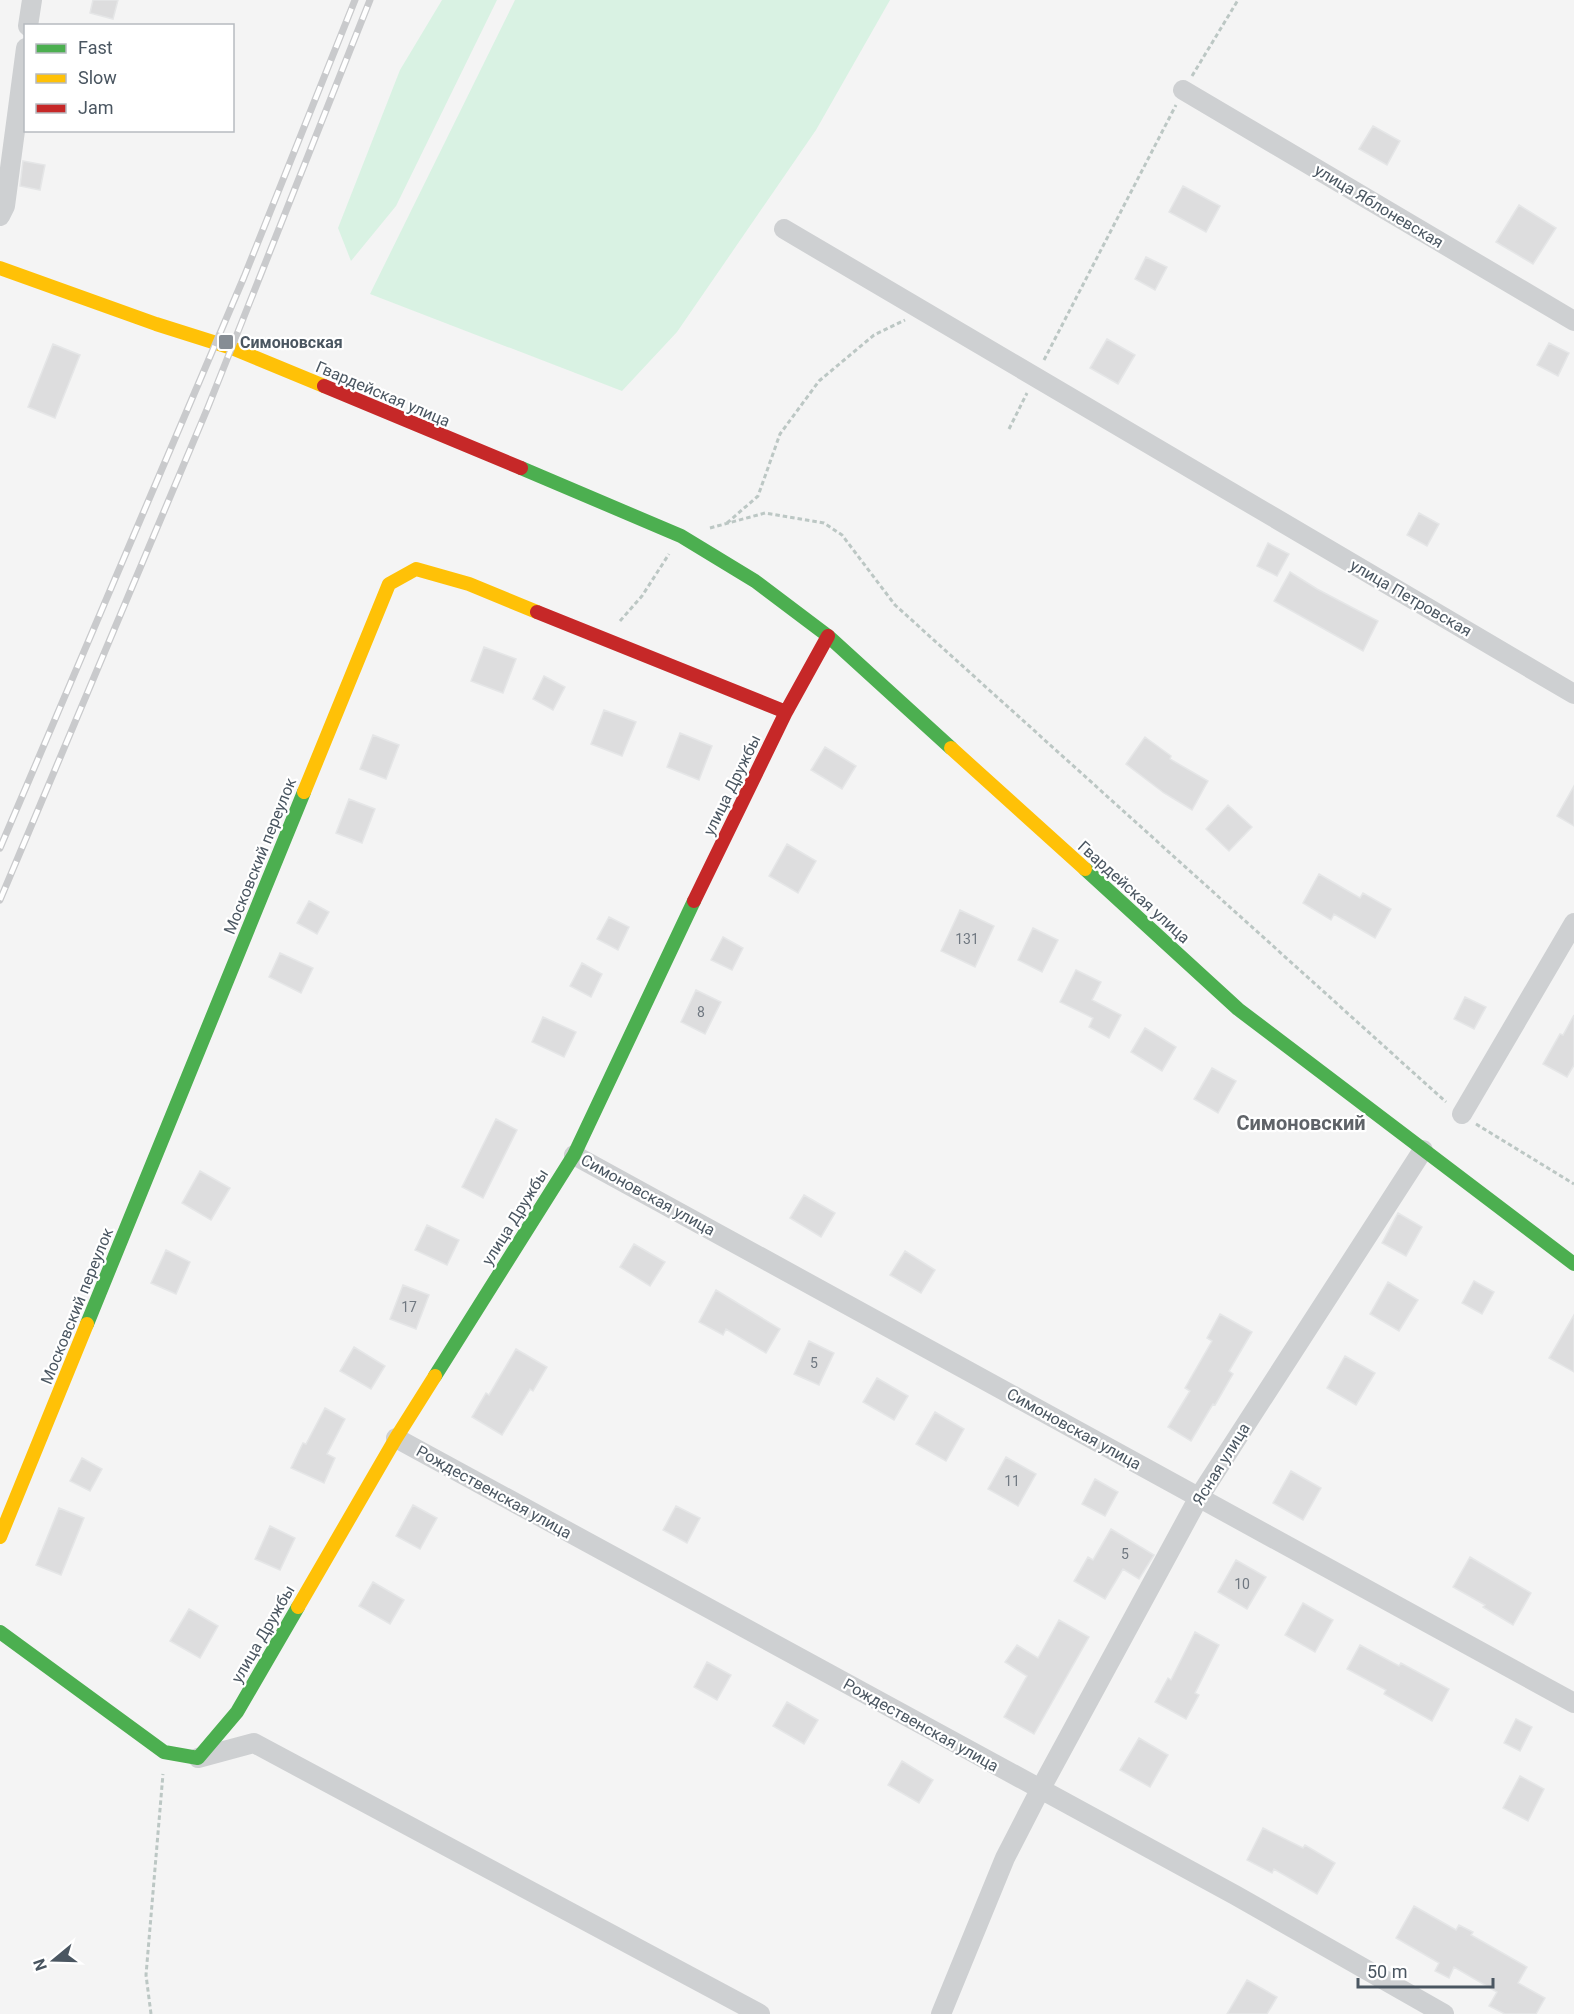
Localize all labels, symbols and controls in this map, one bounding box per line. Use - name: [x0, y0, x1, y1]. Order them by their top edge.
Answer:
- legend: [24, 24, 234, 132]
- text: Fast: [78, 37, 113, 58]
- text: Slow: [78, 67, 117, 88]
- text: Jam: [78, 97, 114, 118]
- street label: улица Яблоневская: [1311, 160, 1447, 252]
- marker: Симоновская: [217, 333, 235, 351]
- place label: Симоновская: [240, 333, 343, 352]
- street label: Гвардейская улица: [313, 357, 453, 431]
- street label: улица Петровская: [1347, 555, 1475, 641]
- street label: улица Дружбы: [699, 731, 765, 839]
- street label: Московский переулок: [220, 775, 300, 937]
- street label: Гвардейская улица: [1074, 837, 1194, 947]
- house number: 131: [955, 931, 979, 947]
- house number: 8: [697, 1004, 705, 1020]
- district label: Симоновский: [1236, 1111, 1366, 1135]
- street label: Симоновская улица: [578, 1150, 718, 1240]
- street label: улица Дружбы: [478, 1165, 552, 1269]
- street label: Московский переулок: [37, 1225, 117, 1387]
- house number: 17: [401, 1299, 417, 1315]
- house number: 5: [810, 1355, 818, 1371]
- street label: Симоновская улица: [1004, 1384, 1144, 1474]
- street label: Ясная улица: [1188, 1419, 1254, 1509]
- street label: Рождественская улица: [413, 1441, 575, 1543]
- house number: 11: [1004, 1473, 1020, 1489]
- house number: 5: [1121, 1546, 1129, 1562]
- house number: 10: [1234, 1576, 1250, 1592]
- street label: улица Дружбы: [227, 1582, 299, 1686]
- street label: Рождественская улица: [840, 1674, 1002, 1776]
- north arrow: [24, 1930, 84, 1990]
- scale bar: [1358, 1951, 1493, 1989]
- text: N: [29, 1956, 51, 1973]
- text: 50 m: [1367, 1961, 1407, 1982]

